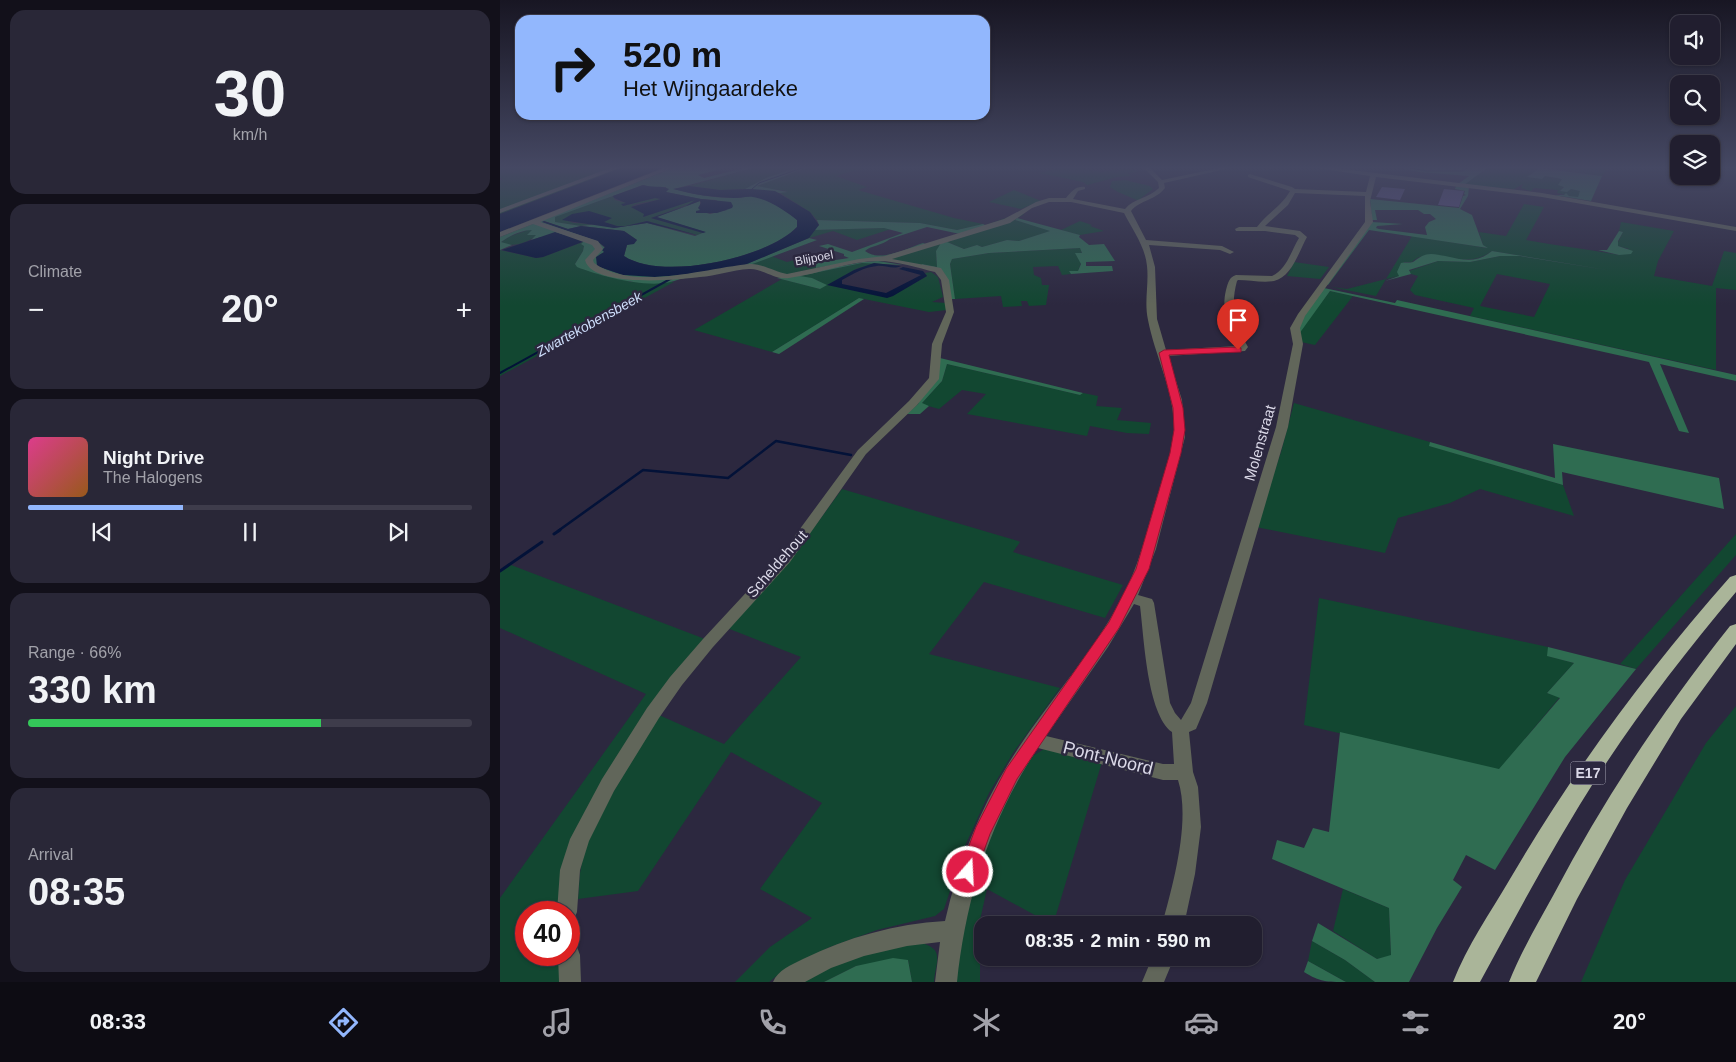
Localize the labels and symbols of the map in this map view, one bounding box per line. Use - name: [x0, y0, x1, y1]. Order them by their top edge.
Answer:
- street label: Blijpoel: [794, 247, 834, 269]
- water label: Zwartekobensbeek: [533, 288, 645, 360]
- pin: [1217, 299, 1259, 350]
- street label: Molenstraat: [1241, 402, 1279, 483]
- street label: Scheldehout: [743, 526, 811, 601]
- street label: Pont-Noord: [1061, 737, 1155, 779]
- road number: E17: [1570, 761, 1606, 784]
- position arrow: [941, 845, 993, 897]
- speed limit sign: 40: [515, 901, 580, 966]

